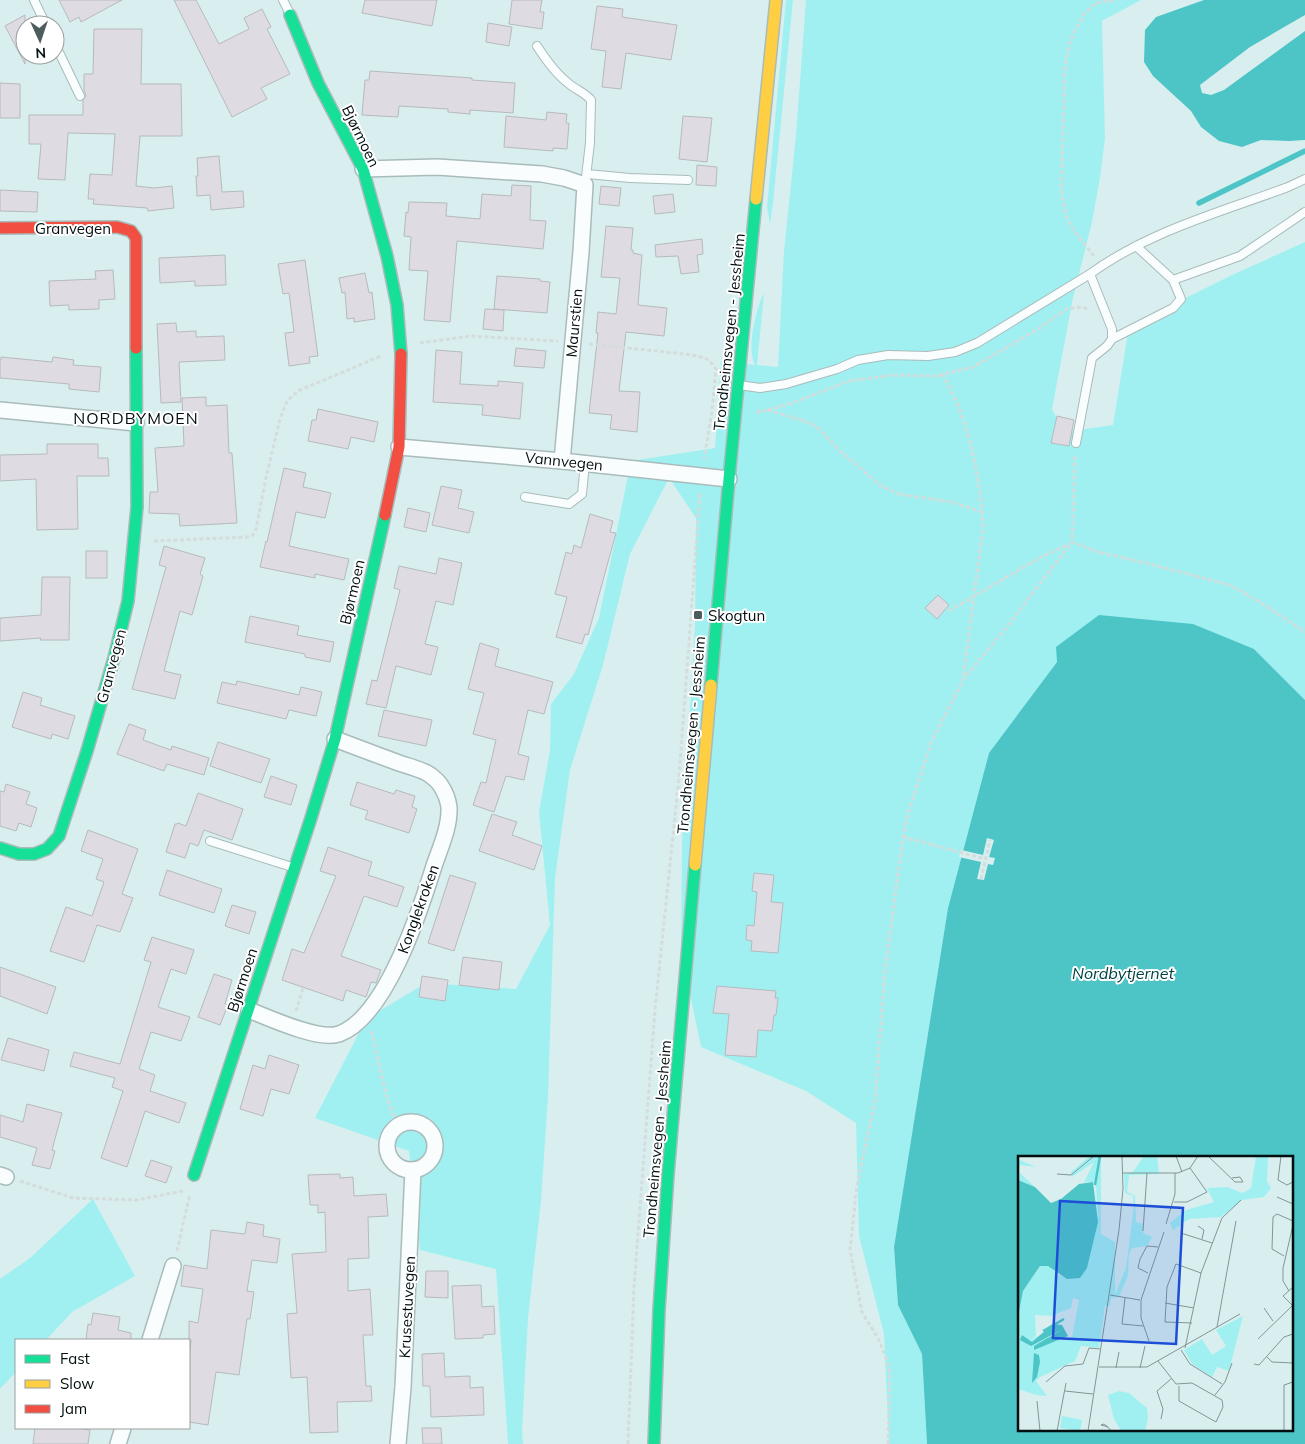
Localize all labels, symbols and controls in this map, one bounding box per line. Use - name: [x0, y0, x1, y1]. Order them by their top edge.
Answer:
- north arrow: [15, 15, 65, 65]
- text: N: [35, 44, 46, 62]
- street label: Bjørmoen: [338, 102, 384, 170]
- street label: Granvegen: [35, 219, 111, 238]
- street label: Trondheimsvegen - Jessheim: [709, 232, 749, 432]
- street label: Maurstien: [562, 288, 586, 358]
- district label: NORDBYMOEN: [73, 408, 199, 428]
- street label: Vannvegen: [524, 447, 604, 475]
- street label: Bjørmoen: [335, 557, 369, 627]
- place label: Skogtun: [708, 606, 765, 625]
- marker: Skogtun: [692, 609, 704, 621]
- street label: Granvegen: [92, 627, 130, 705]
- street label: Trondheimsvegen - Jessheim: [673, 635, 709, 835]
- street label: Konglekroken: [393, 862, 443, 956]
- street label: Bjørmoen: [223, 945, 261, 1015]
- water label: Nordbytjernet: [1072, 963, 1174, 983]
- street label: Trondheimsvegen - Jessheim: [639, 1039, 675, 1239]
- inset map: [1018, 1156, 1292, 1432]
- street label: Krusestuvegen: [395, 1255, 419, 1359]
- legend: [15, 1339, 190, 1429]
- text: Fast: [60, 1349, 90, 1368]
- text: Slow: [60, 1374, 94, 1393]
- text: Jam: [60, 1399, 87, 1418]

